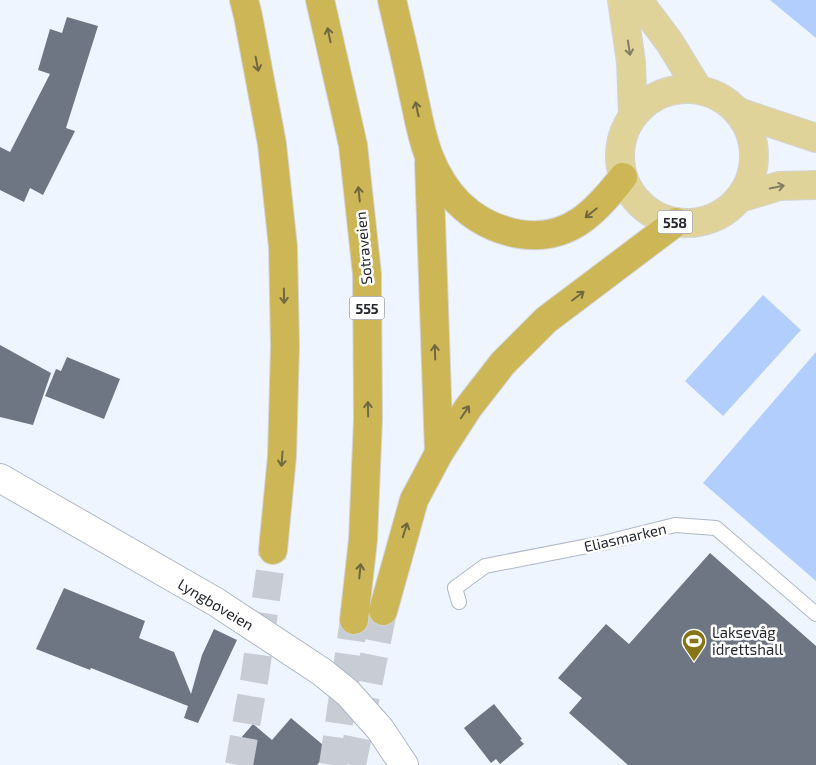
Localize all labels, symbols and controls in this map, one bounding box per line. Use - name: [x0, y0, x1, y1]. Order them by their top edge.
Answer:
- one-way arrow: [324, 27, 334, 43]
- one-way arrow: [624, 40, 634, 56]
- one-way arrow: [253, 55, 263, 71]
- one-way arrow: [412, 102, 421, 118]
- one-way arrow: [769, 182, 785, 192]
- one-way arrow: [354, 187, 364, 203]
- one-way arrow: [584, 208, 597, 219]
- road number: 558: [658, 210, 692, 233]
- street label: Sotraveien: [351, 211, 375, 285]
- one-way arrow: [279, 288, 289, 304]
- one-way arrow: [571, 291, 585, 301]
- road number: 555: [350, 296, 384, 320]
- one-way arrow: [431, 344, 440, 360]
- one-way arrow: [363, 401, 373, 418]
- one-way arrow: [460, 405, 470, 419]
- one-way arrow: [277, 450, 286, 466]
- street label: Eliasmarken: [582, 519, 668, 555]
- one-way arrow: [400, 522, 410, 538]
- one-way arrow: [355, 563, 364, 579]
- street label: Lyngbøveien: [175, 574, 257, 634]
- place label: Laksevåg idrettshall: [712, 623, 784, 658]
- sports icon: Laksevåg idrettshall: [681, 628, 707, 662]

